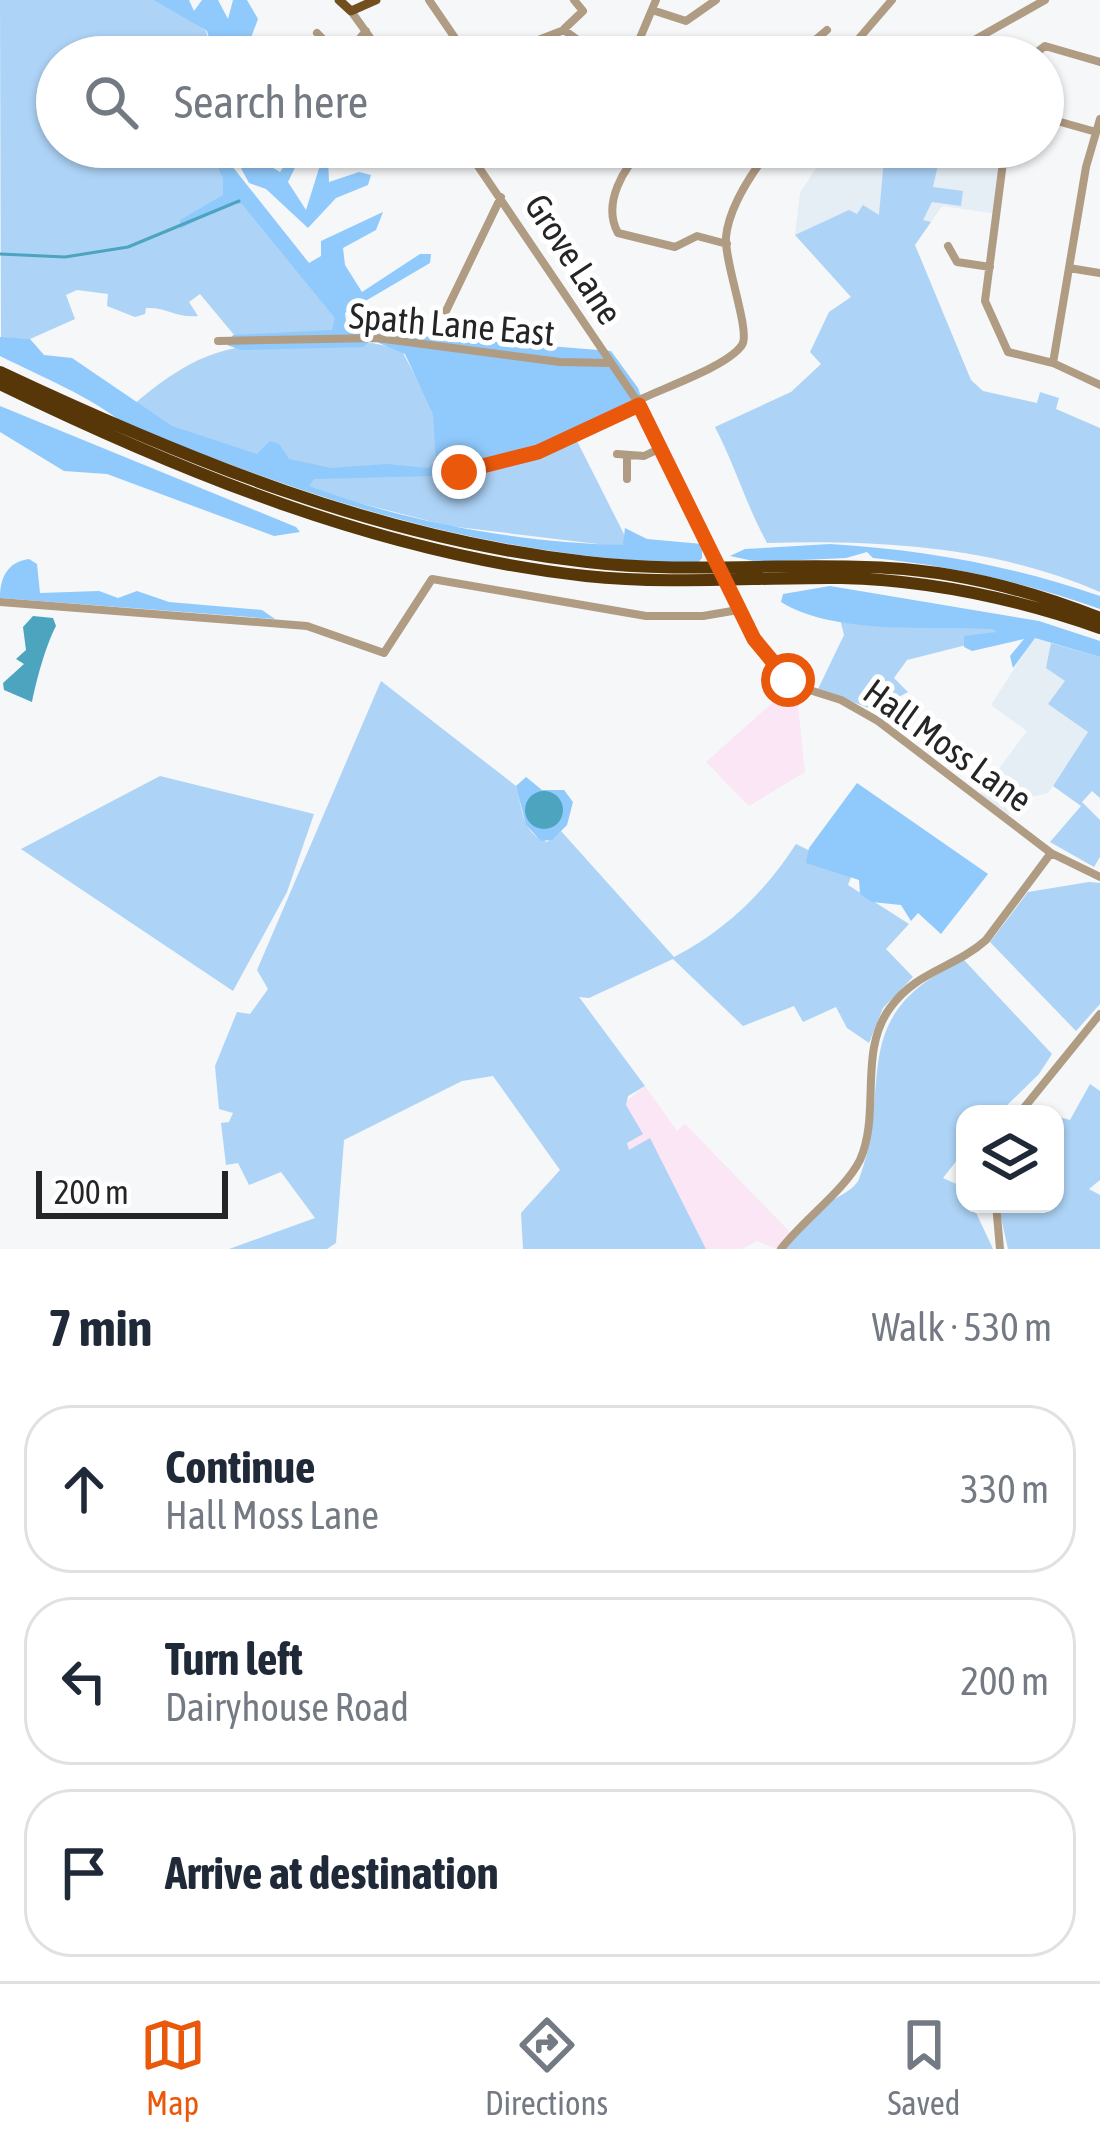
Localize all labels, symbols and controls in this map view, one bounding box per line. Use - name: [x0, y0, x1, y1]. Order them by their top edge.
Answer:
- search box: [36, 36, 1064, 168]
- icon: search: [78, 69, 144, 135]
- text: Search here: [174, 76, 368, 128]
- street label: Grove Lane: [516, 186, 632, 332]
- street label: Spath Lane East: [347, 294, 557, 354]
- route end: [432, 445, 486, 499]
- route start: [761, 653, 815, 707]
- street label: Hall Moss Lane: [856, 670, 1040, 820]
- map controls: [956, 1105, 1064, 1213]
- button: layers: [956, 1105, 1064, 1213]
- scale bar: [36, 1165, 228, 1218]
- text: 200 m: [54, 1173, 129, 1211]
- text: 7 min: [48, 1298, 152, 1357]
- text: Walk · 530 m: [872, 1305, 1052, 1349]
- text: Continue: [165, 1441, 316, 1493]
- icon: ahead: [51, 1456, 117, 1522]
- text: 330 m: [961, 1467, 1049, 1511]
- text: Hall Moss Lane: [165, 1493, 379, 1537]
- text: Turn left: [165, 1633, 303, 1685]
- icon: left: [51, 1648, 117, 1714]
- text: 200 m: [961, 1659, 1049, 1703]
- text: Dairyhouse Road: [165, 1685, 409, 1729]
- icon: arrive: [51, 1840, 117, 1906]
- text: Arrive at destination: [165, 1847, 499, 1899]
- tab: Map: [140, 2012, 206, 2122]
- tab: Directions: [485, 2012, 608, 2122]
- tab: Saved: [887, 2012, 960, 2122]

